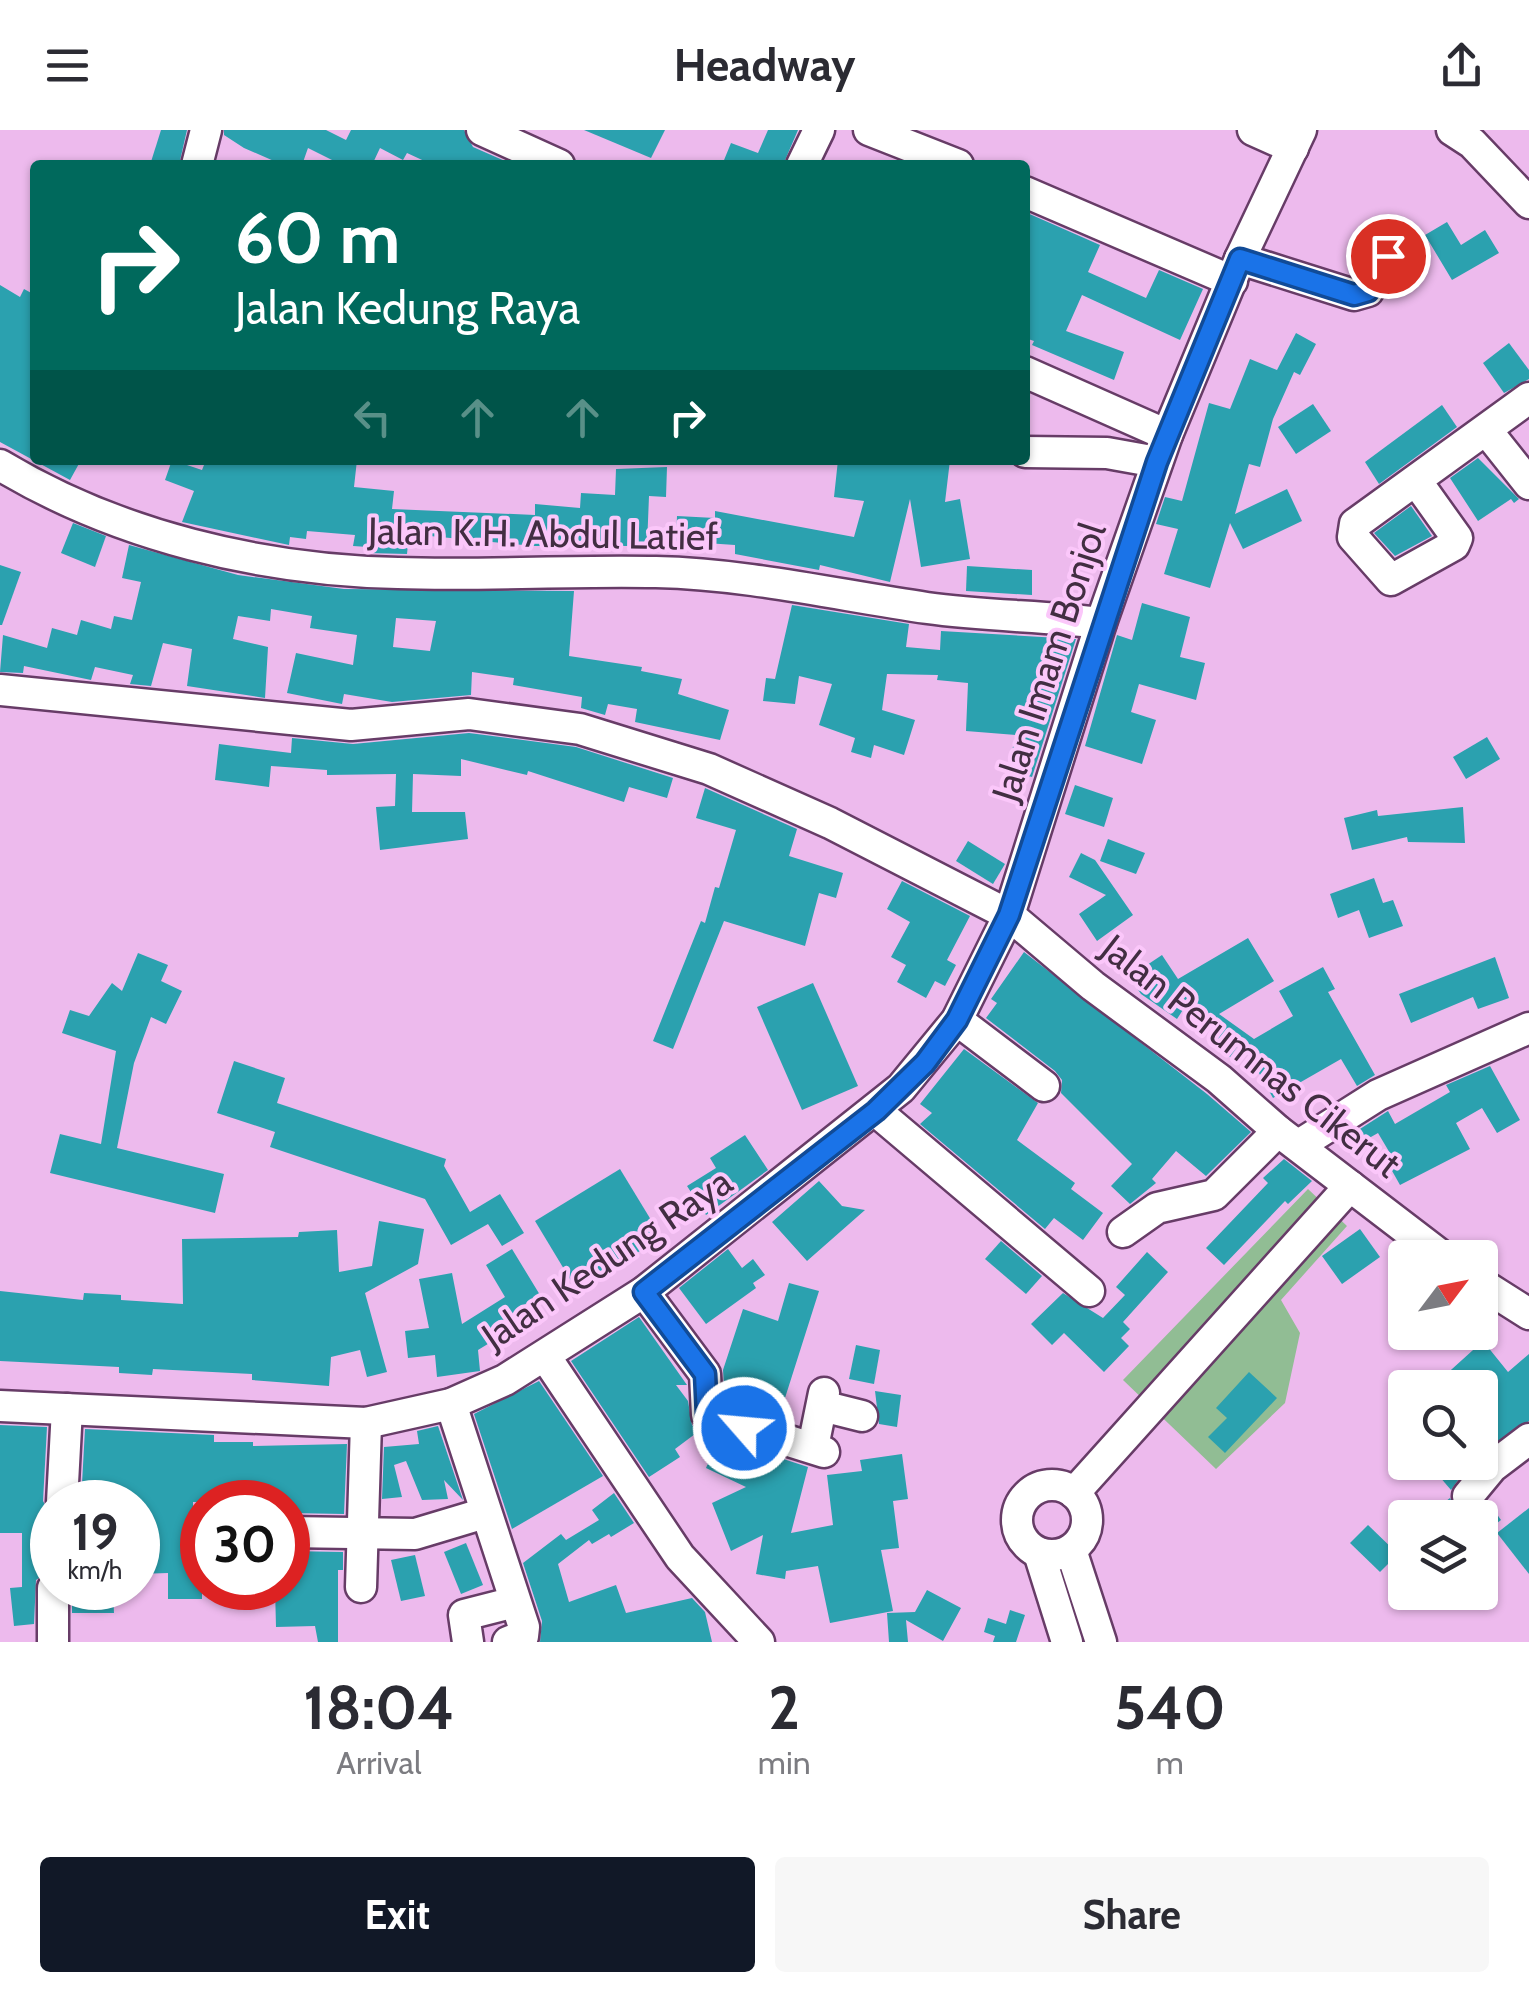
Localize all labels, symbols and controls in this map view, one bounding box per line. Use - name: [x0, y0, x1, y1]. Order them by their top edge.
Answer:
- icon: menu: [40, 38, 95, 93]
- text: Headway: [674, 38, 855, 92]
- icon: share: [1434, 38, 1489, 93]
- text: 60 m: [235, 195, 400, 281]
- icon: right: [70, 200, 200, 330]
- pin: [1346, 214, 1431, 299]
- icon: arrive: [1361, 229, 1416, 284]
- text: Jalan Kedung Raya: [235, 281, 580, 335]
- icon: left: [345, 390, 400, 445]
- icon: ahead: [450, 390, 505, 445]
- icon: ahead: [555, 390, 610, 445]
- icon: right: [660, 390, 715, 445]
- street label: Jalan K.H. Abdul Latief: [367, 507, 719, 560]
- street label: Jalan Imam Bonjol: [981, 517, 1116, 808]
- street label: Jalan Perumnas Cikerut: [1091, 923, 1411, 1187]
- street label: Jalan Kedung Raya: [472, 1158, 741, 1360]
- north arrow: [1388, 1240, 1498, 1350]
- map controls: [1388, 1240, 1498, 1610]
- button: search: [1388, 1370, 1498, 1480]
- position arrow: [692, 1376, 796, 1480]
- speed limit sign: 30: [180, 1480, 310, 1610]
- button: layers: [1388, 1500, 1498, 1610]
- text: 19: [72, 1502, 118, 1563]
- text: km/h: [68, 1555, 122, 1585]
- text: 18:04: [303, 1671, 455, 1744]
- text: 2: [768, 1671, 800, 1744]
- text: 540: [1114, 1671, 1226, 1744]
- text: Arrival: [336, 1743, 422, 1782]
- text: min: [758, 1743, 811, 1782]
- text: m: [1156, 1743, 1184, 1782]
- button: Exit: [40, 1857, 755, 1972]
- button: Share: [775, 1857, 1489, 1972]

